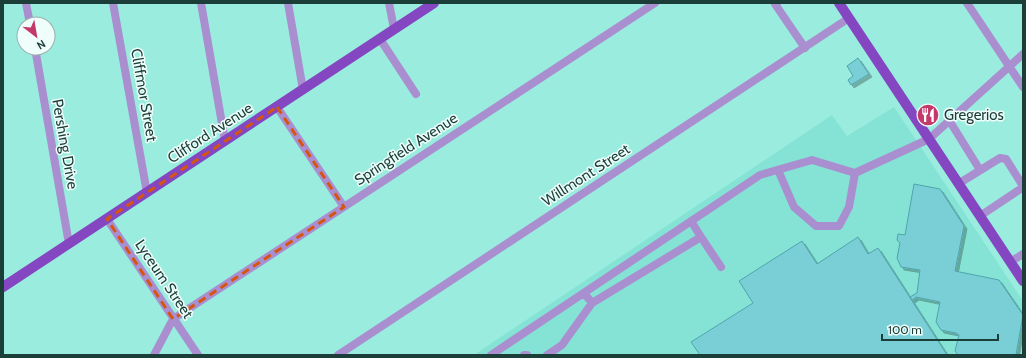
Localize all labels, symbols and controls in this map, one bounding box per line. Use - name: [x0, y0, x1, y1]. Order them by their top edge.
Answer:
- north arrow: [16, 16, 56, 56]
- text: N: [34, 37, 48, 53]
- street label: Cliffmor Street: [127, 47, 161, 143]
- street label: Pershing Drive: [48, 98, 82, 191]
- street label: Clifford Avenue: [164, 99, 256, 167]
- restaurant icon: Gregerios: [915, 102, 941, 128]
- place label: Gregerios: [944, 106, 1004, 124]
- street label: Springfield Avenue: [351, 109, 461, 189]
- street label: Willmont Street: [539, 140, 633, 210]
- street label: Lyceum Street: [131, 236, 197, 322]
- scale bar: [882, 316, 998, 342]
- text: 100 m: [888, 322, 922, 337]

